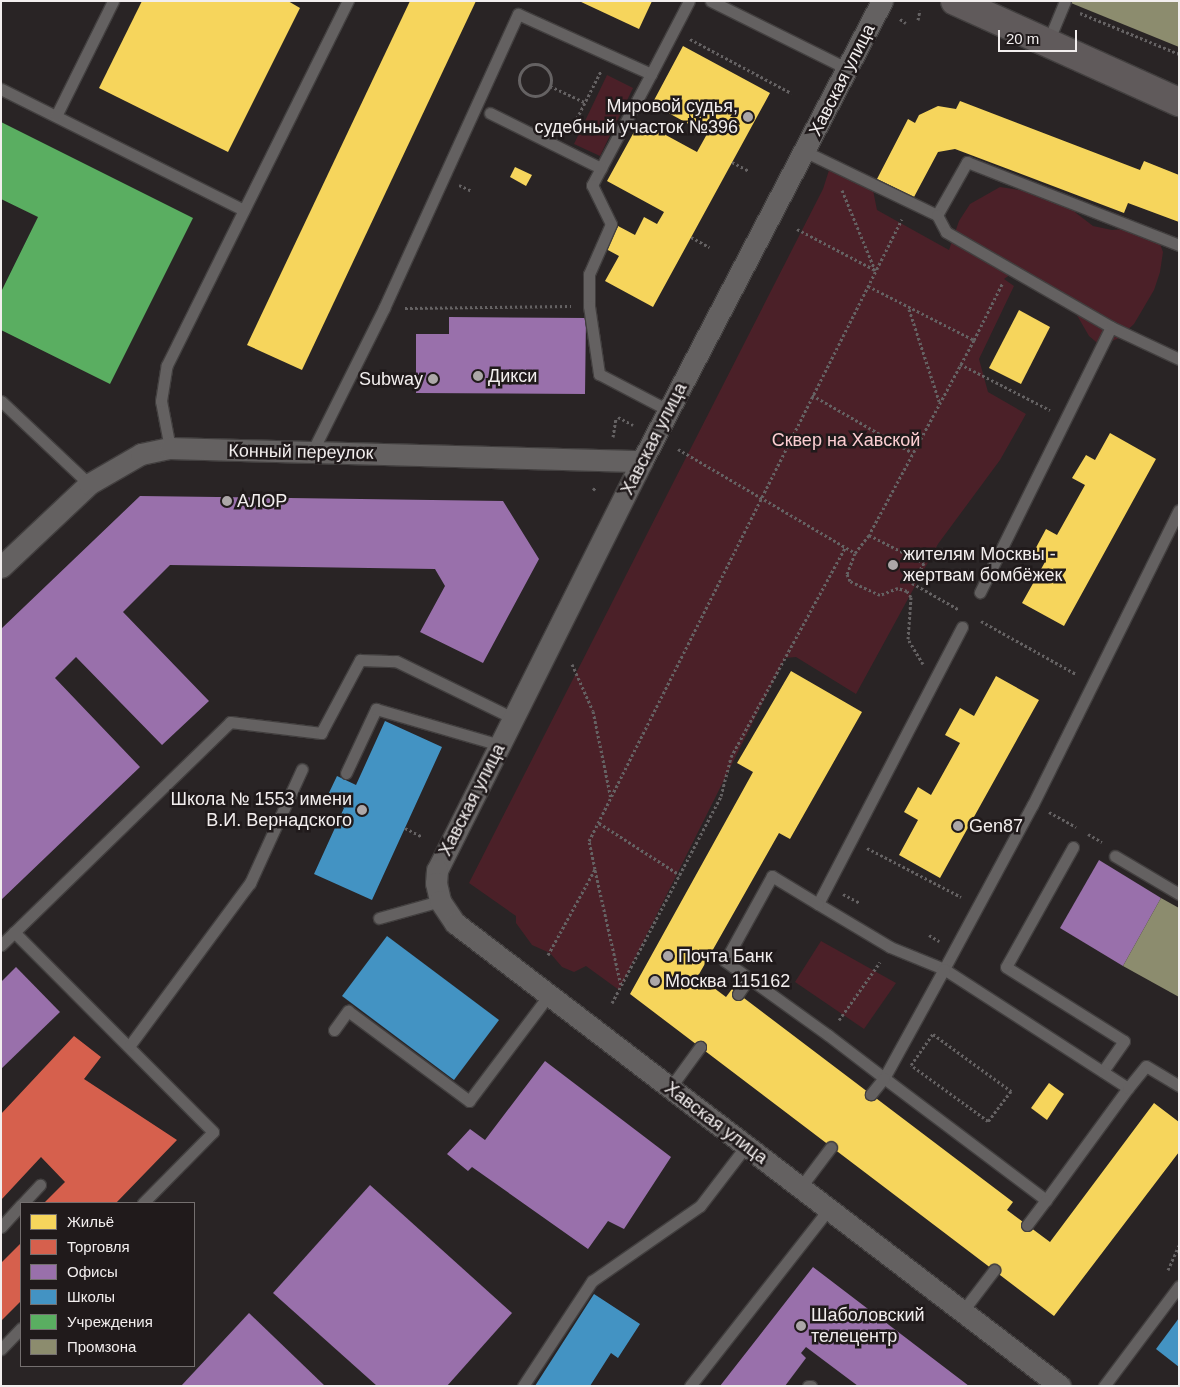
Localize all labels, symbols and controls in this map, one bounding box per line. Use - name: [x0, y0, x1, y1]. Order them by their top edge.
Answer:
- street label: Хавская улица: [804, 20, 880, 140]
- scale bar: [1000, 20, 1079, 52]
- text: 20 m: [1006, 30, 1039, 47]
- place label: Мировой судья, судебный участок №396: [534, 96, 738, 138]
- marker: Мировой судья, судебный участок №396: [742, 111, 754, 123]
- place label: Дикси: [488, 365, 537, 387]
- place label: Subway: [359, 368, 423, 390]
- marker: Дикси: [472, 370, 484, 382]
- marker: Subway: [427, 373, 439, 385]
- street label: Хавская улица: [616, 379, 692, 499]
- park label: Сквер на Хавской: [772, 429, 920, 451]
- street label: Конный переулок: [228, 440, 374, 464]
- place label: АЛОР: [237, 490, 287, 512]
- marker: АЛОР: [221, 495, 233, 507]
- place label: жителям Москвы - жертвам бомбёжек: [903, 544, 1062, 586]
- marker: жителям Москвы - жертвам бомбёжек: [887, 559, 899, 571]
- street label: Хавская улица: [434, 740, 510, 860]
- place label: Школа № 1553 имени В.И. Вернадского: [171, 789, 352, 832]
- marker: Школа № 1553 имени В.И. Вернадского: [356, 804, 368, 816]
- place label: Gen87: [969, 815, 1023, 837]
- marker: Gen87: [951, 819, 965, 833]
- place label: Почта Банк: [678, 945, 773, 967]
- marker: Почта Банк: [662, 950, 674, 962]
- place label: Москва 115162: [665, 970, 790, 992]
- marker: Москва 115162: [649, 975, 661, 987]
- street label: Хавская улица: [660, 1077, 772, 1169]
- legend: [20, 1202, 195, 1367]
- text: Жильё: [67, 1213, 114, 1230]
- text: Торговля: [67, 1238, 130, 1255]
- text: Офисы: [67, 1263, 118, 1280]
- text: Школы: [67, 1288, 115, 1305]
- place label: Шаболовский телецентр: [811, 1305, 924, 1348]
- text: Учреждения: [67, 1313, 153, 1330]
- marker: Шаболовский телецентр: [795, 1320, 807, 1332]
- text: Промзона: [67, 1338, 136, 1355]

